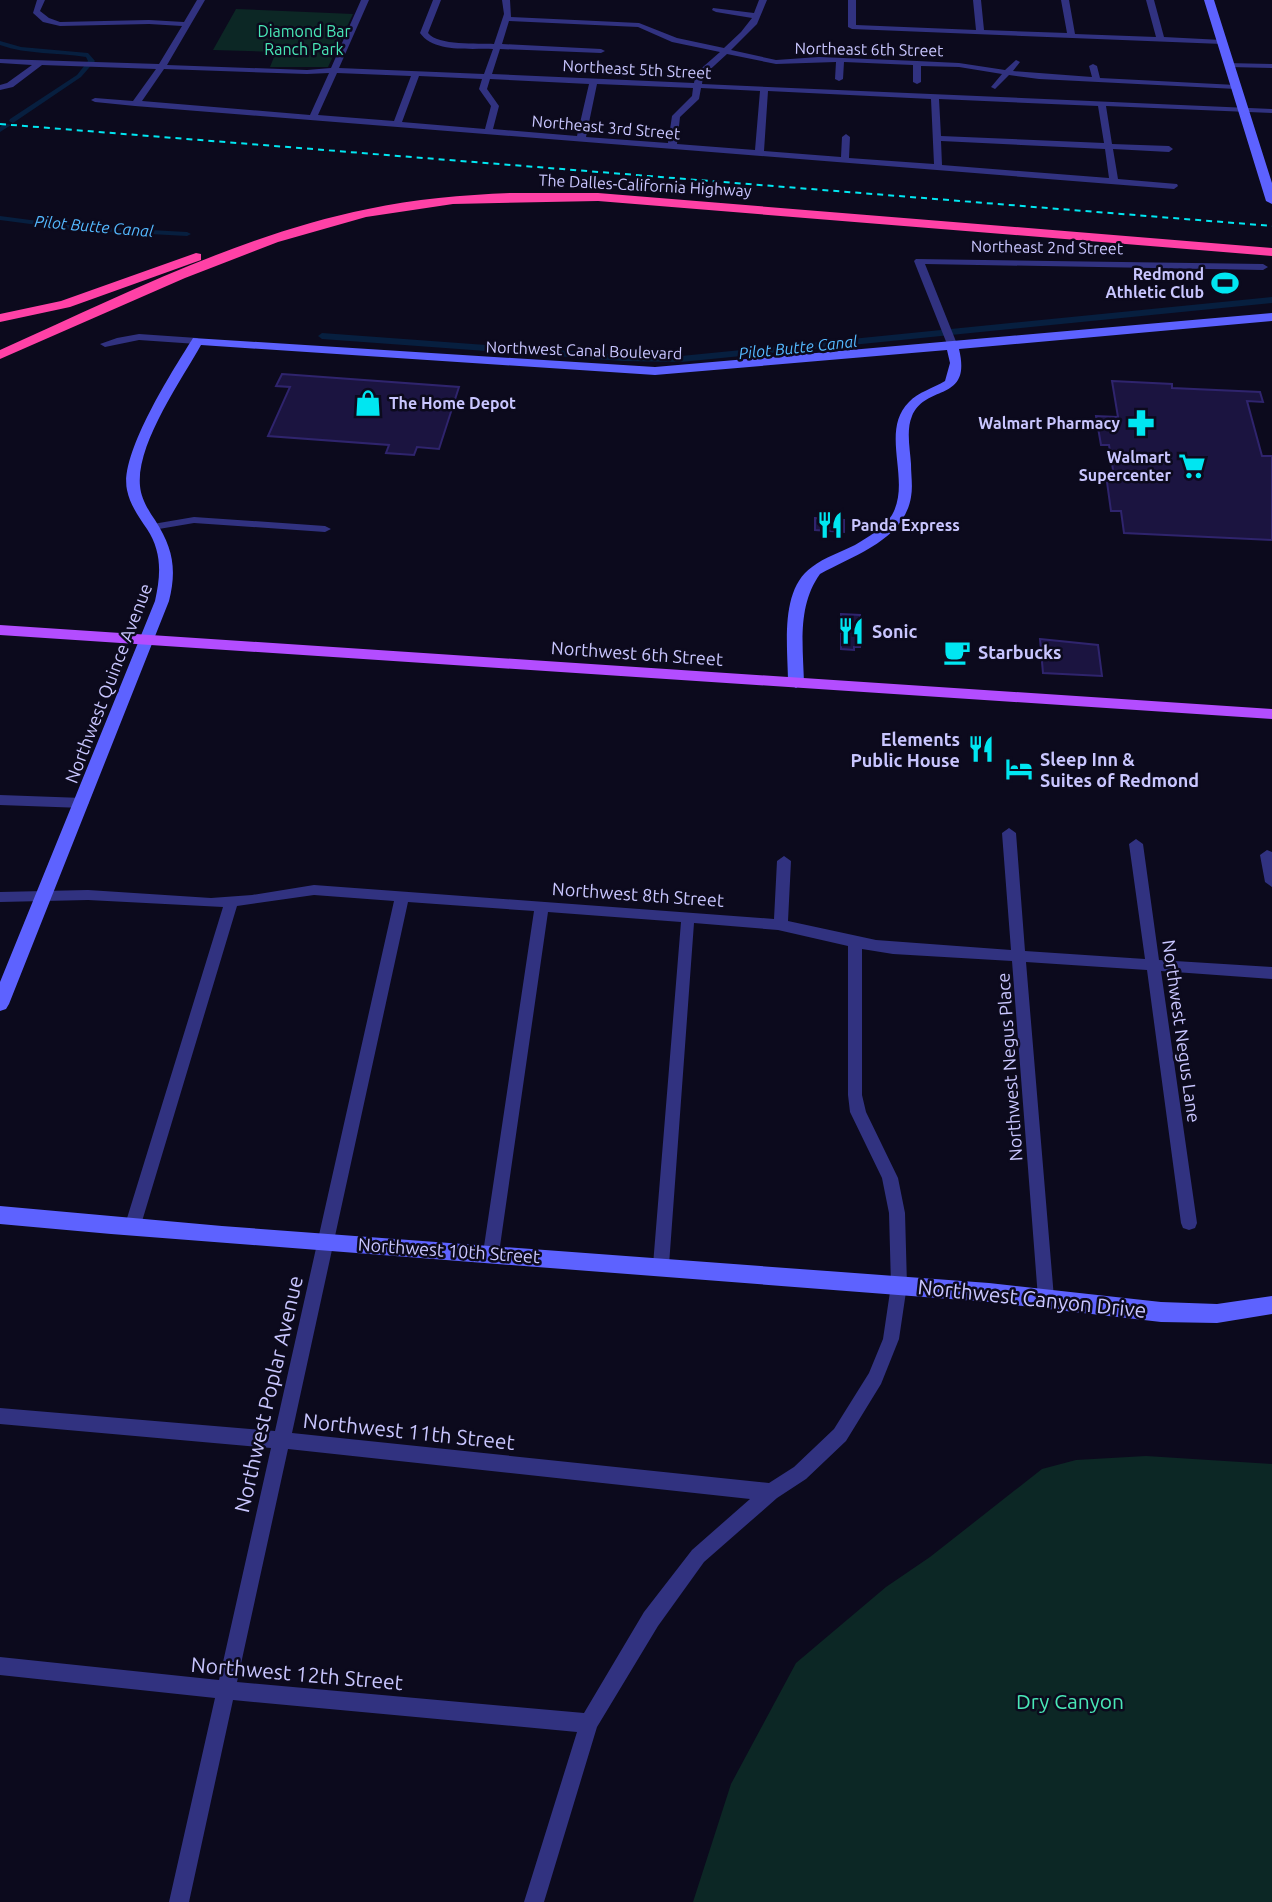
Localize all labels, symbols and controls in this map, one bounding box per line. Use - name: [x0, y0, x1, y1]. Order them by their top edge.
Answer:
- park label: Diamond Bar Ranch Park: [257, 22, 351, 58]
- street label: Northeast 6th Street: [794, 39, 944, 59]
- street label: Northeast 5th Street: [562, 56, 713, 82]
- street label: Northeast 3rd Street: [531, 112, 682, 143]
- street label: The Dalles-California Highway: [538, 170, 752, 200]
- water label: Pilot Butte Canal: [34, 212, 155, 240]
- street label: Northeast 2nd Street: [971, 237, 1124, 257]
- place label: Redmond Athletic Club: [1105, 265, 1204, 301]
- sports icon: Redmond Athletic Club: [1210, 268, 1240, 298]
- water label: Pilot Butte Canal: [738, 332, 859, 362]
- street label: Northwest Canal Boulevard: [485, 338, 683, 362]
- shop icon: The Home Depot: [353, 388, 383, 418]
- place label: The Home Depot: [389, 394, 516, 412]
- pharmacy icon: Walmart Pharmacy: [1126, 408, 1156, 438]
- place label: Walmart Pharmacy: [978, 414, 1120, 432]
- place label: Walmart Supercenter: [1079, 448, 1171, 484]
- supermarket icon: Walmart Supercenter: [1177, 451, 1207, 481]
- restaurant icon: Panda Express: [815, 510, 845, 540]
- place label: Panda Express: [851, 516, 960, 534]
- street label: Northwest Quince Avenue: [61, 580, 156, 786]
- restaurant icon: Sonic: [836, 616, 866, 646]
- place label: Sonic: [872, 621, 918, 641]
- street label: Northwest 6th Street: [550, 637, 724, 669]
- cafe icon: Starbucks: [942, 637, 972, 667]
- place label: Starbucks: [978, 642, 1062, 662]
- place label: Elements Public House: [850, 729, 960, 770]
- restaurant icon: Elements Public House: [966, 734, 996, 764]
- place label: Sleep Inn & Suites of Redmond: [1040, 749, 1199, 790]
- hotel icon: Sleep Inn & Suites of Redmond: [1004, 754, 1034, 784]
- street label: Northwest 8th Street: [551, 878, 725, 910]
- street label: Northwest Negus Lane: [1159, 938, 1205, 1124]
- street label: Northwest Negus Place: [992, 972, 1026, 1162]
- street label: Northwest 10th Street: [357, 1234, 541, 1266]
- street label: Northwest Poplar Avenue: [229, 1273, 307, 1515]
- street label: Northwest Canyon Drive: [916, 1274, 1148, 1322]
- street label: Northwest 11th Street: [302, 1408, 516, 1454]
- street label: Northwest 12th Street: [190, 1652, 404, 1694]
- park label: Dry Canyon: [1016, 1689, 1124, 1713]

